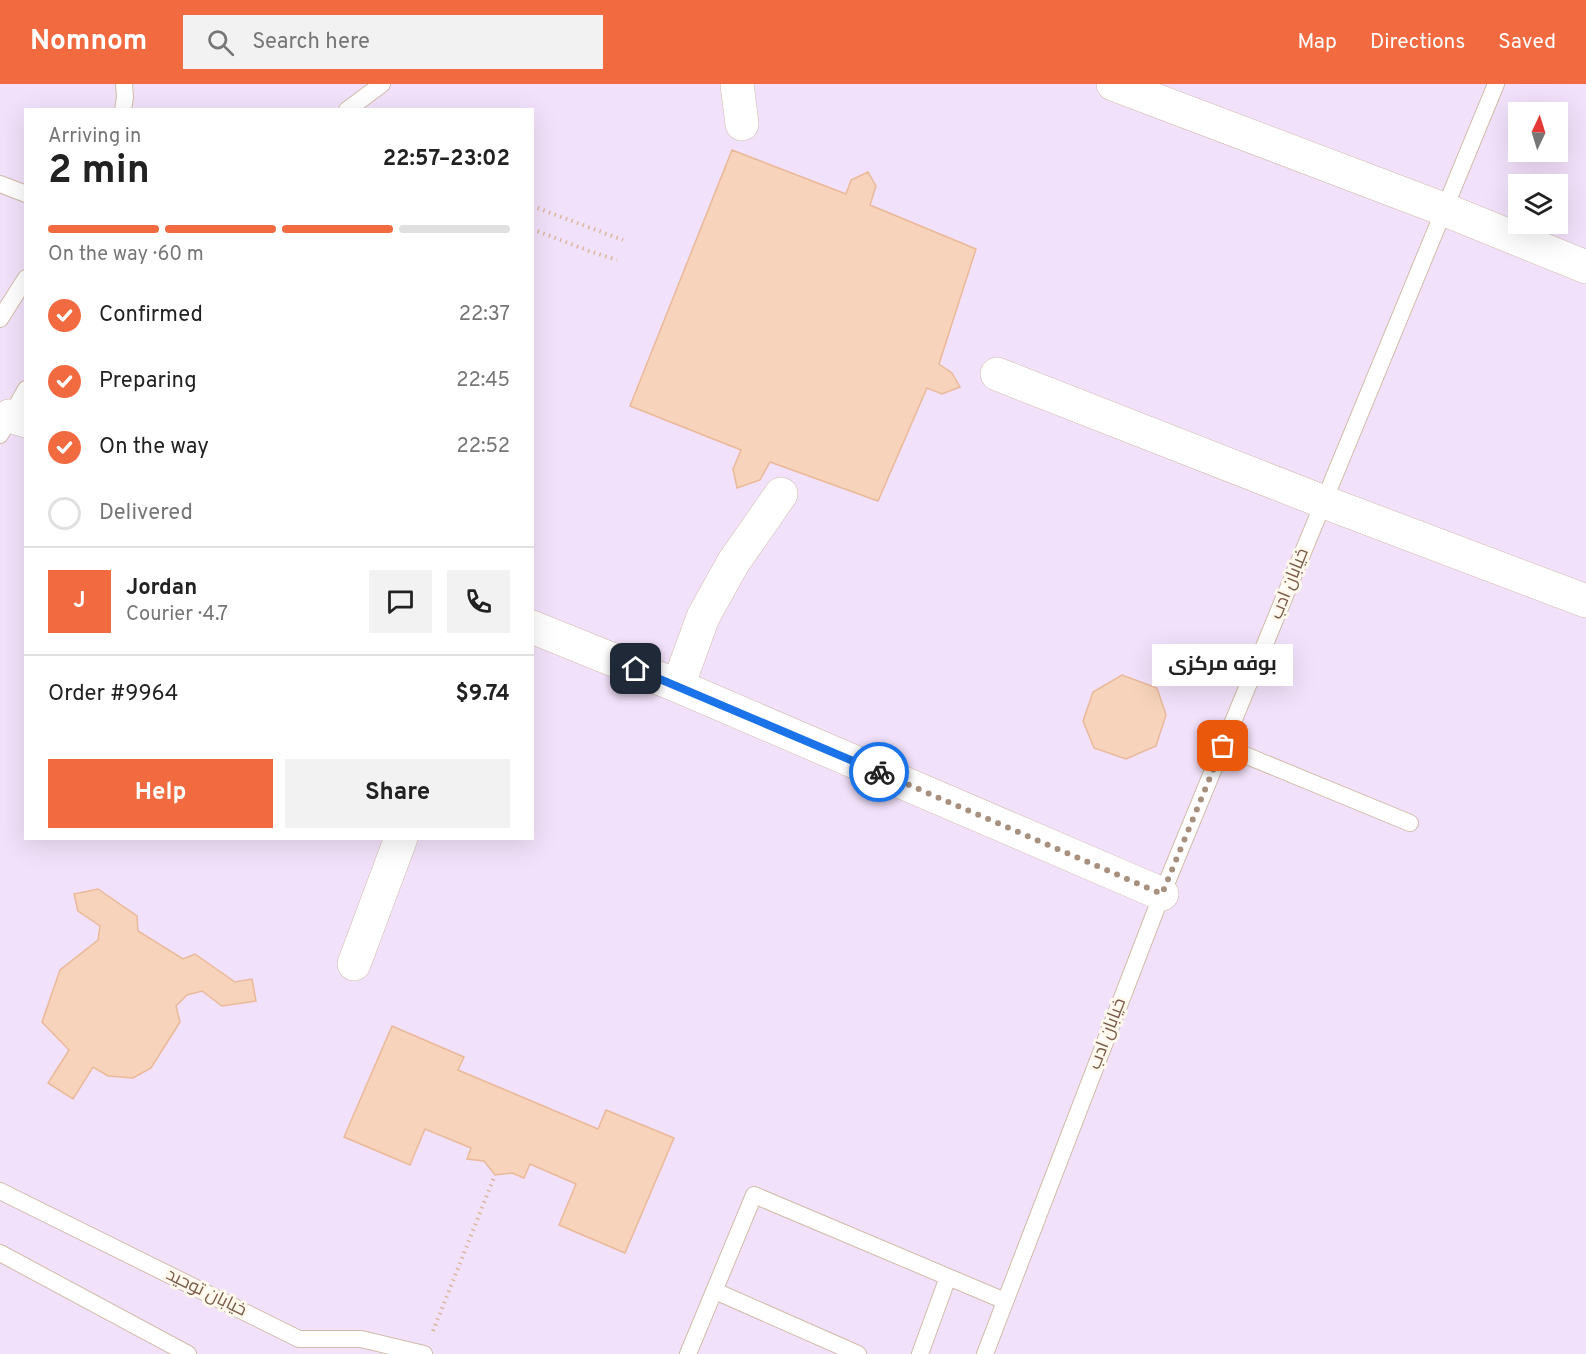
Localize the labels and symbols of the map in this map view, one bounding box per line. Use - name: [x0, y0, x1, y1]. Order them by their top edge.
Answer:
- north arrow: [1508, 102, 1568, 162]
- street label: خیابان ادب: [1265, 545, 1315, 623]
- pin: [610, 643, 661, 694]
- callout: بوفه مرکزی: [1152, 644, 1294, 686]
- pin: [1197, 720, 1248, 771]
- courier: [849, 742, 909, 802]
- street label: خیابان ادب: [1084, 995, 1132, 1073]
- street label: خیابان توحید: [162, 1264, 250, 1322]

